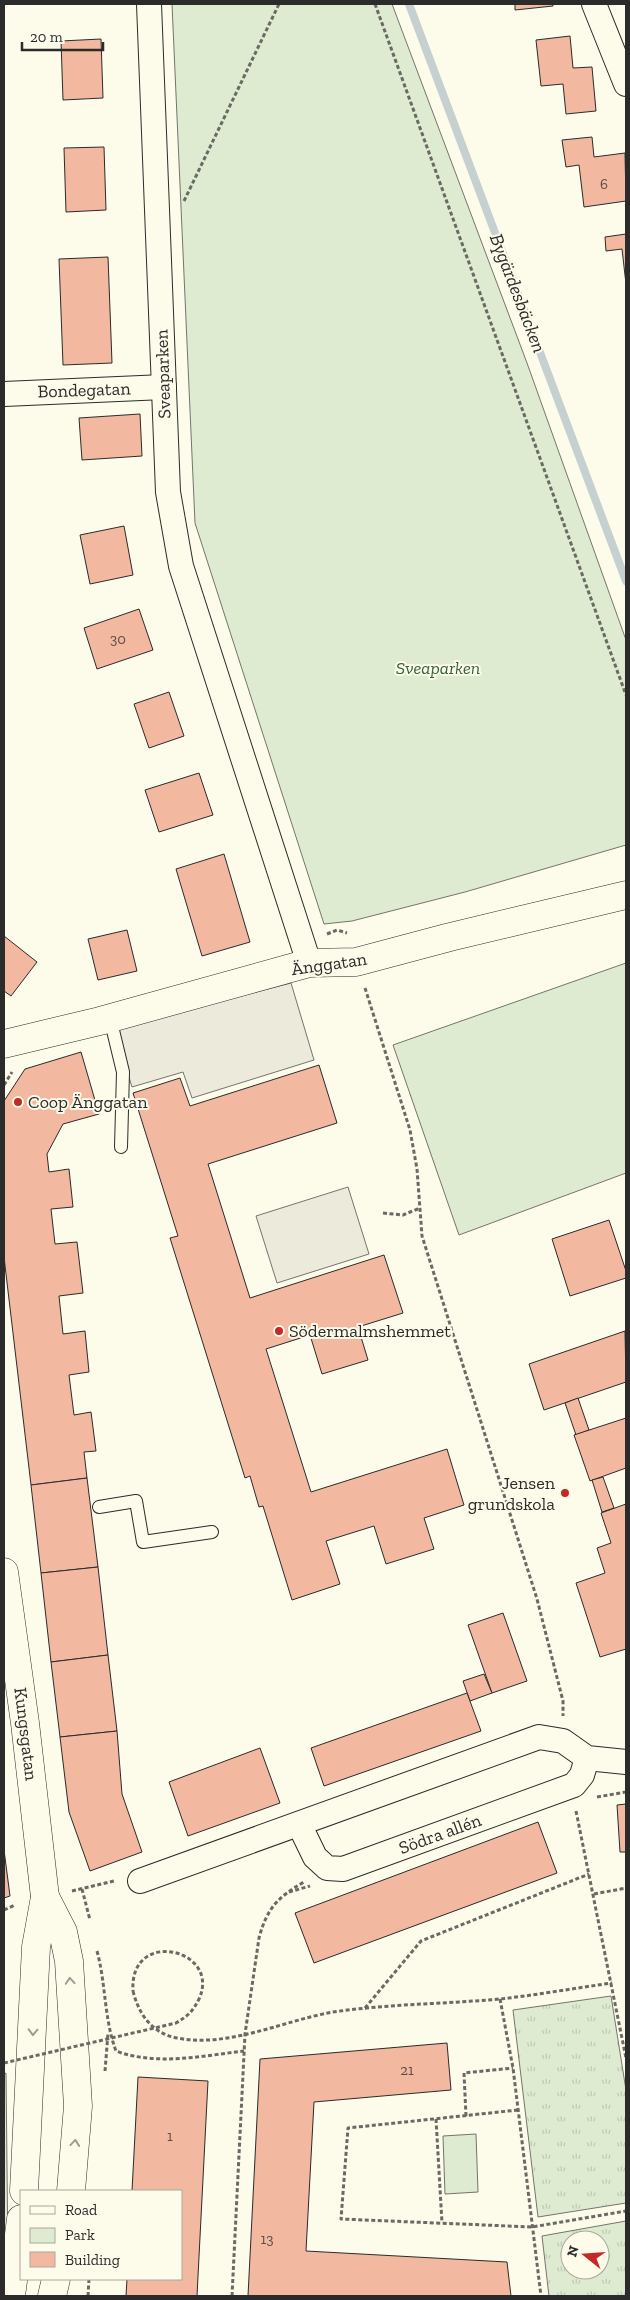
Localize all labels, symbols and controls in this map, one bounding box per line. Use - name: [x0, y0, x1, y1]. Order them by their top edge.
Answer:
- scale bar: [22, 20, 104, 52]
- text: 20 m: [30, 28, 63, 46]
- house number: 6: [600, 175, 608, 193]
- water label: Bygärdesbäcken: [485, 230, 551, 356]
- street label: Sveaparken: [150, 328, 176, 419]
- street label: Bondegatan: [37, 377, 132, 403]
- house number: 30: [110, 630, 126, 648]
- park label: Sveaparken: [396, 657, 480, 679]
- street label: Änggatan: [290, 948, 369, 980]
- place label: Coop Änggatan: [28, 1091, 148, 1113]
- marker: Coop Änggatan: [12, 1096, 24, 1108]
- place label: Södermalmshemmet: [289, 1320, 451, 1342]
- marker: Södermalmshemmet: [273, 1325, 285, 1337]
- place label: Jensen grundskola: [468, 1472, 556, 1515]
- marker: Jensen grundskola: [559, 1487, 571, 1499]
- street label: Kungsgatan: [9, 1686, 43, 1783]
- street label: Södra allén: [396, 1809, 485, 1859]
- one-way arrow: [65, 1976, 76, 1984]
- one-way arrow: [28, 2028, 38, 2036]
- house number: 21: [400, 2061, 414, 2079]
- house number: 1: [167, 2127, 173, 2145]
- one-way arrow: [69, 2138, 80, 2146]
- legend: [20, 2190, 182, 2280]
- text: Road: [65, 2201, 98, 2219]
- text: Park: [65, 2226, 95, 2244]
- house number: 13: [260, 2230, 274, 2248]
- north arrow: [560, 2230, 610, 2280]
- text: N: [563, 2243, 583, 2259]
- text: Building: [65, 2251, 120, 2269]

